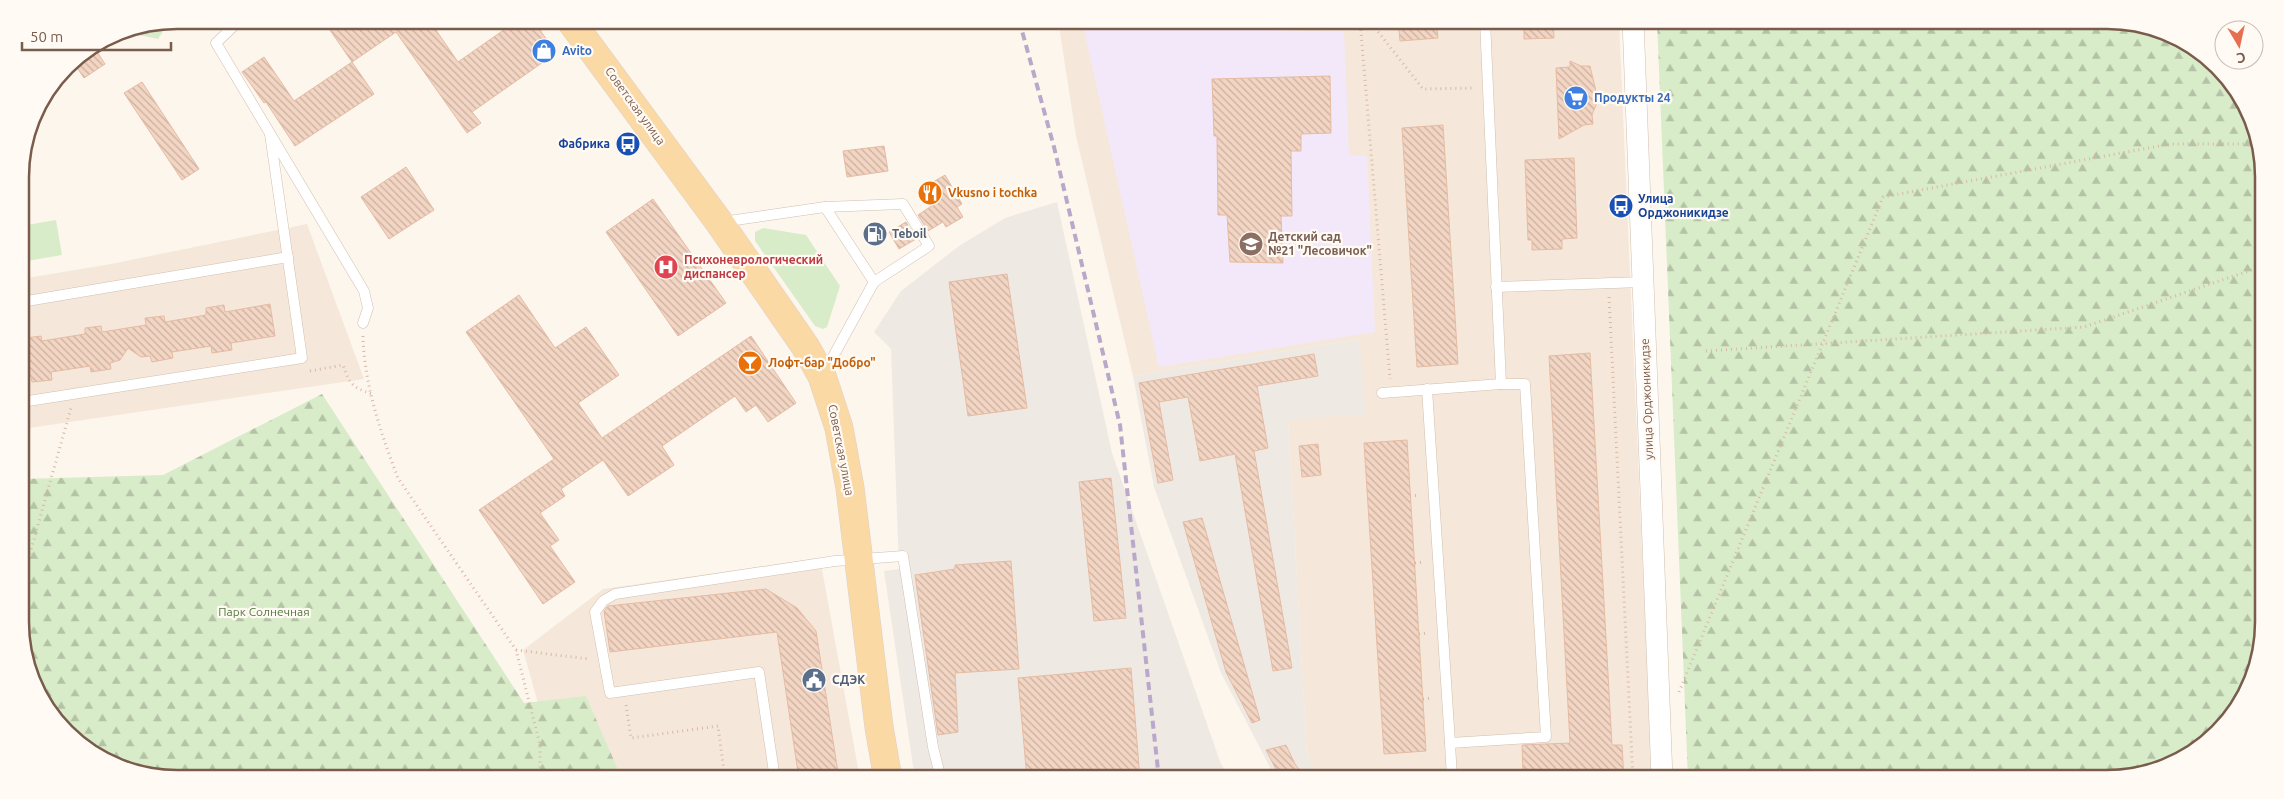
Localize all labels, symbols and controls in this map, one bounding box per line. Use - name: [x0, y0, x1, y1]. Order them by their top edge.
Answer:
- scale bar: [22, 20, 171, 52]
- north arrow: [2214, 20, 2264, 70]
- text: 50 m: [30, 28, 63, 45]
- shop icon: Avito: [531, 38, 557, 64]
- place label: Avito: [562, 44, 592, 57]
- text: С: [2235, 49, 2247, 66]
- street label: Советская улица: [603, 64, 668, 147]
- supermarket icon: Продукты 24: [1563, 85, 1589, 111]
- place label: Продукты 24: [1594, 91, 1671, 104]
- bus stop icon: Фабрика: [615, 131, 641, 157]
- place label: Фабрика: [558, 137, 610, 150]
- restaurant icon: Vkusno i tochka: [917, 180, 943, 206]
- place label: Vkusno i tochka: [948, 186, 1037, 199]
- place label: Улица Орджоникидзе: [1638, 192, 1729, 219]
- bus stop icon: Улица Орджоникидзе: [1608, 193, 1634, 219]
- fuel station icon: Teboil: [862, 221, 888, 247]
- place label: Teboil: [892, 227, 927, 240]
- place label: Детский сад №21 "Лесовичок": [1268, 230, 1372, 257]
- school or university icon: Детский сад №21 "Лесовичок": [1238, 231, 1264, 257]
- place label: Психоневрологический диспансер: [684, 253, 823, 280]
- hospital icon: Психоневрологический диспансер: [653, 254, 679, 280]
- street label: улица Орджоникидзе: [1638, 338, 1655, 460]
- bar icon: Лофт-бар "Добро": [737, 350, 763, 376]
- place label: Лофт-бар "Добро": [768, 356, 876, 369]
- street label: Советская улица: [826, 403, 857, 497]
- park label: Парк Солнечная: [218, 605, 310, 618]
- public building icon: СДЭК: [801, 667, 827, 693]
- place label: СДЭК: [832, 673, 865, 686]

